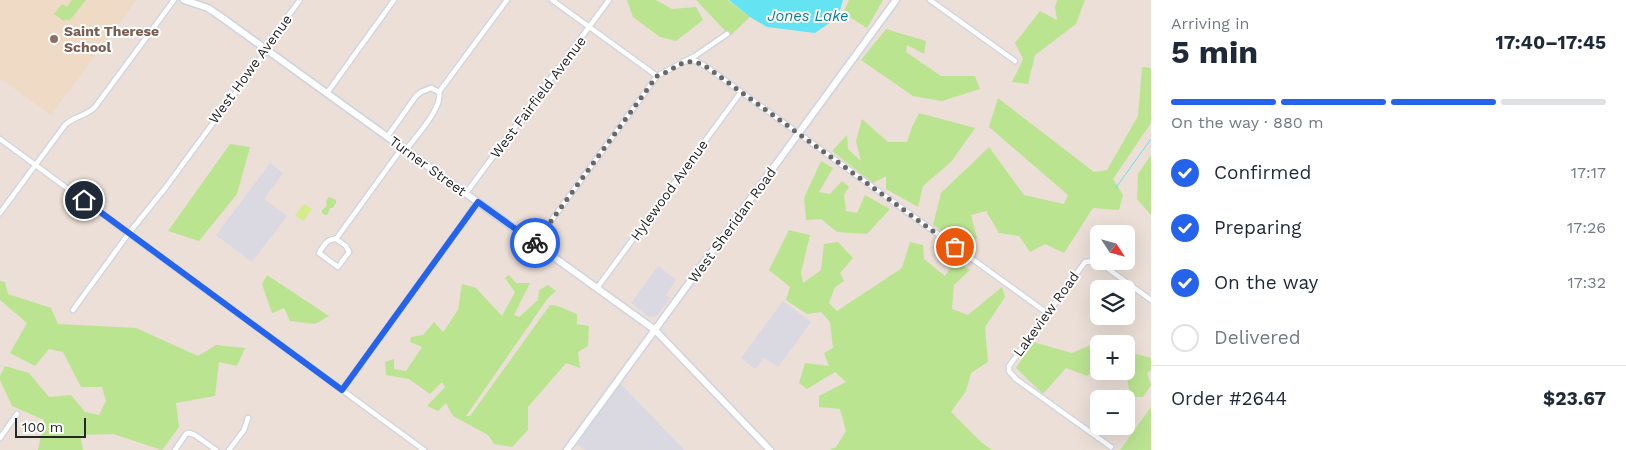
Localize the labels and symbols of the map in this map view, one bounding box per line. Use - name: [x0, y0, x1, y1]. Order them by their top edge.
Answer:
- water label: Jones Lake: [767, 7, 849, 25]
- street label: West Howe Avenue: [205, 11, 295, 127]
- place label: Saint Therese School: [64, 23, 159, 55]
- marker: Saint Therese School: [48, 33, 60, 45]
- street label: West Fairfield Avenue: [487, 33, 589, 161]
- street label: Turner Street: [387, 133, 470, 199]
- street label: Hylewood Avenue: [627, 137, 711, 243]
- street label: West Sheridan Road: [685, 164, 779, 286]
- pin: [63, 179, 105, 221]
- courier: [510, 218, 560, 268]
- north arrow: [1090, 225, 1135, 270]
- pin: [934, 226, 976, 268]
- street label: Lakeview Road: [1010, 268, 1082, 360]
- scale bar: [15, 415, 86, 438]

